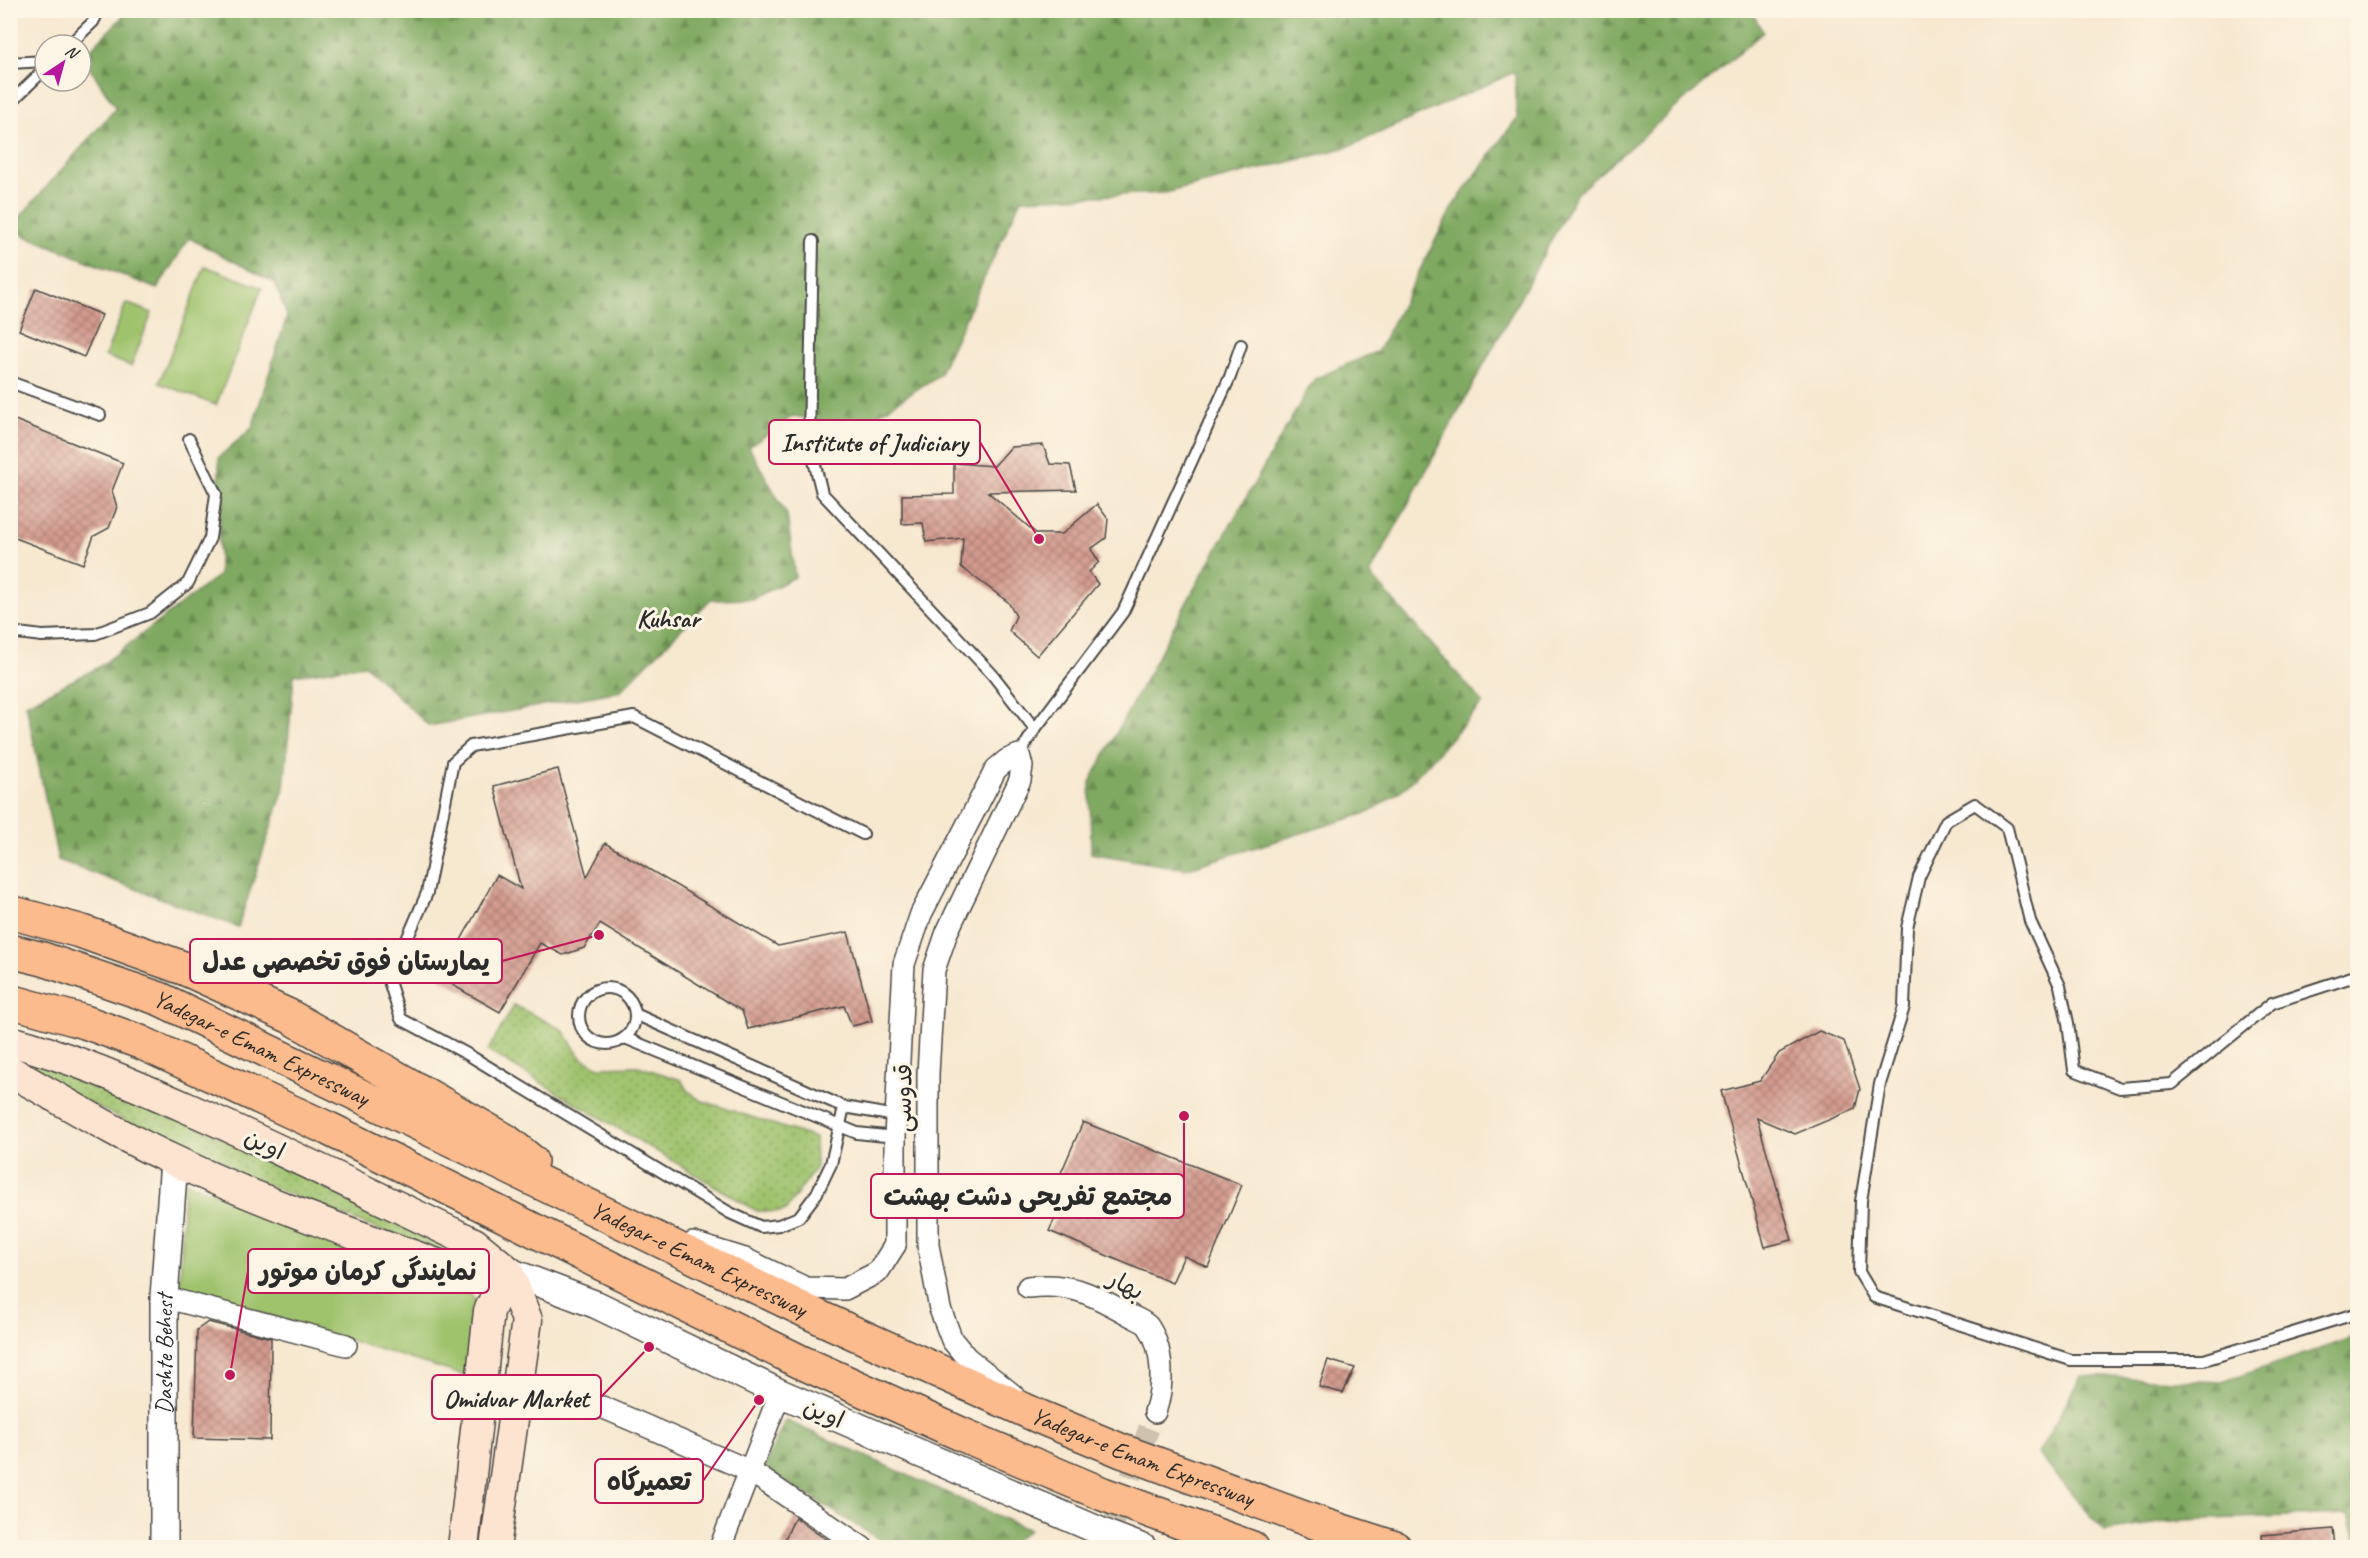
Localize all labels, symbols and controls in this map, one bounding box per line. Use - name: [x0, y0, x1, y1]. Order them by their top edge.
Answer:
- north arrow: [33, 33, 93, 93]
- text: N: [61, 41, 84, 64]
- callout: Institute of Judiciary: [769, 420, 980, 464]
- text: Institute of Judiciary: [780, 426, 971, 459]
- district label: Kuhsar: [637, 602, 702, 635]
- callout: یمارستان فوق تخصصی عدل: [190, 939, 502, 983]
- text: یمارستان فوق تخصصی عدل: [202, 945, 490, 978]
- street label: Yadegar-e Emam Expressway: [150, 983, 376, 1113]
- street label: قدوسی: [887, 1063, 919, 1133]
- street label: اوین: [240, 1121, 290, 1167]
- callout: مجتمع تفریحی دشت بهشت: [871, 1174, 1184, 1218]
- text: مجتمع تفریحی دشت بهشت: [884, 1180, 1172, 1215]
- street label: Yadegar-e Emam Expressway: [586, 1194, 813, 1325]
- callout: نمایندگی کرمان موتور: [248, 1249, 489, 1293]
- text: نمایندگی کرمان موتور: [258, 1255, 476, 1288]
- street label: بهار: [1101, 1262, 1149, 1307]
- street label: Dashte Behest: [149, 1291, 179, 1414]
- callout: Omidvar Market: [432, 1375, 601, 1419]
- text: Omidvar Market: [443, 1382, 591, 1415]
- street label: اوین: [799, 1391, 849, 1435]
- street label: Yadegar-e Emam Expressway: [1027, 1400, 1260, 1514]
- callout: تعمیرگاه: [595, 1459, 703, 1503]
- text: تعمیرگاه: [607, 1465, 693, 1498]

